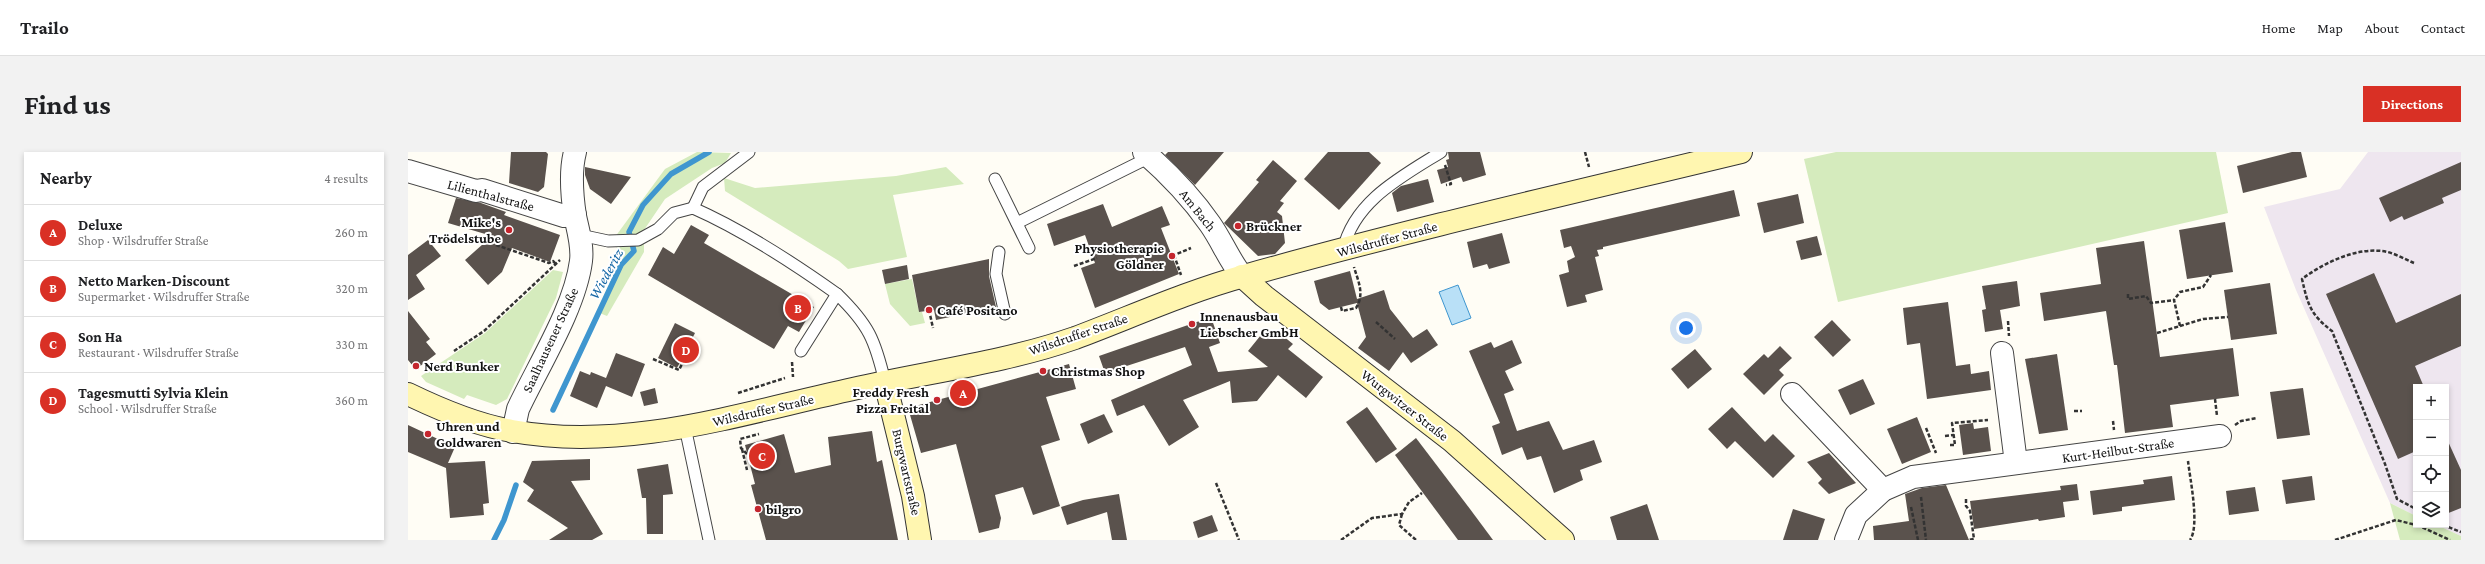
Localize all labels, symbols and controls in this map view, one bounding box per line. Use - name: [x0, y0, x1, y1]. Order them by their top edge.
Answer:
- text: Trailo: [20, 17, 69, 38]
- text: Home: [2262, 20, 2295, 36]
- text: Map: [2317, 20, 2343, 36]
- text: About: [2365, 20, 2399, 36]
- text: Contact: [2421, 20, 2465, 36]
- button: Directions: [2363, 86, 2461, 122]
- text: Find us: [24, 89, 111, 120]
- text: Nearby: [40, 169, 92, 188]
- text: 4 results: [324, 171, 368, 186]
- street label: Lilienthalstraße: [446, 176, 536, 214]
- street label: Am Bach: [1176, 186, 1220, 235]
- place label: Mike's Trödelstube: [429, 214, 501, 246]
- text: Deluxe: [78, 217, 122, 233]
- place label: Brückner: [1246, 218, 1302, 234]
- street label: Wilsdruffer Straße: [1335, 218, 1439, 260]
- marker: Brückner: [1233, 221, 1243, 231]
- text: A: [49, 225, 57, 240]
- text: 260 m: [335, 225, 368, 240]
- marker: Mike's Trödelstube: [504, 225, 514, 235]
- text: Shop · Wilsdruffer Straße: [78, 233, 208, 248]
- place label: Physiotherapie Göldner: [1075, 240, 1164, 272]
- water label: Wiederitz: [586, 246, 627, 302]
- marker: Physiotherapie Göldner: [1167, 251, 1177, 261]
- text: Netto Marken-Discount: [78, 273, 230, 289]
- text: B: [49, 281, 57, 296]
- text: 320 m: [335, 281, 368, 296]
- street label: Saalhausener Straße: [519, 285, 581, 395]
- text: Supermarket · Wilsdruffer Straße: [78, 289, 249, 304]
- pin: B: [785, 293, 811, 323]
- place label: Café Positano: [937, 302, 1018, 318]
- marker: Café Positano: [924, 305, 934, 315]
- place label: Innenausbau Liebscher GmbH: [1200, 308, 1299, 340]
- street label: Wilsdruffer Straße: [1026, 310, 1130, 358]
- your location: [1676, 318, 1696, 338]
- marker: Innenausbau Liebscher GmbH: [1187, 319, 1197, 329]
- text: Son Ha: [78, 329, 122, 345]
- pin: D: [673, 335, 699, 365]
- text: C: [49, 337, 57, 352]
- text: 330 m: [335, 337, 368, 352]
- text: Restaurant · Wilsdruffer Straße: [78, 345, 239, 360]
- place label: Nerd Bunker: [424, 358, 500, 374]
- marker: Nerd Bunker: [411, 361, 421, 371]
- place label: Christmas Shop: [1051, 363, 1145, 379]
- marker: Christmas Shop: [1038, 366, 1048, 376]
- street label: Wurgwitzer Straße: [1358, 366, 1452, 444]
- pin: A: [950, 378, 976, 408]
- place label: Freddy Fresh Pizza Freital: [853, 384, 929, 416]
- map controls: [2413, 384, 2449, 528]
- button: +: [2413, 384, 2449, 420]
- text: Tagesmutti Sylvia Klein: [78, 385, 228, 401]
- street label: Wilsdruffer Straße: [711, 391, 815, 429]
- text: D: [49, 393, 57, 408]
- text: 360 m: [335, 393, 368, 408]
- marker: Freddy Fresh Pizza Freital: [932, 395, 942, 405]
- text: School · Wilsdruffer Straße: [78, 401, 217, 416]
- place label: Uhren und Goldwaren: [436, 418, 502, 450]
- button: −: [2413, 420, 2449, 456]
- street label: Burgwartstraße: [889, 427, 925, 517]
- marker: Uhren und Goldwaren: [423, 429, 433, 439]
- street label: Kurt-Heilbut-Straße: [2061, 434, 2175, 466]
- pin: C: [749, 441, 775, 471]
- button: locate: [2413, 456, 2449, 492]
- button: layers: [2413, 492, 2449, 528]
- place label: bilgro: [765, 501, 801, 517]
- marker: bilgro: [753, 504, 763, 514]

